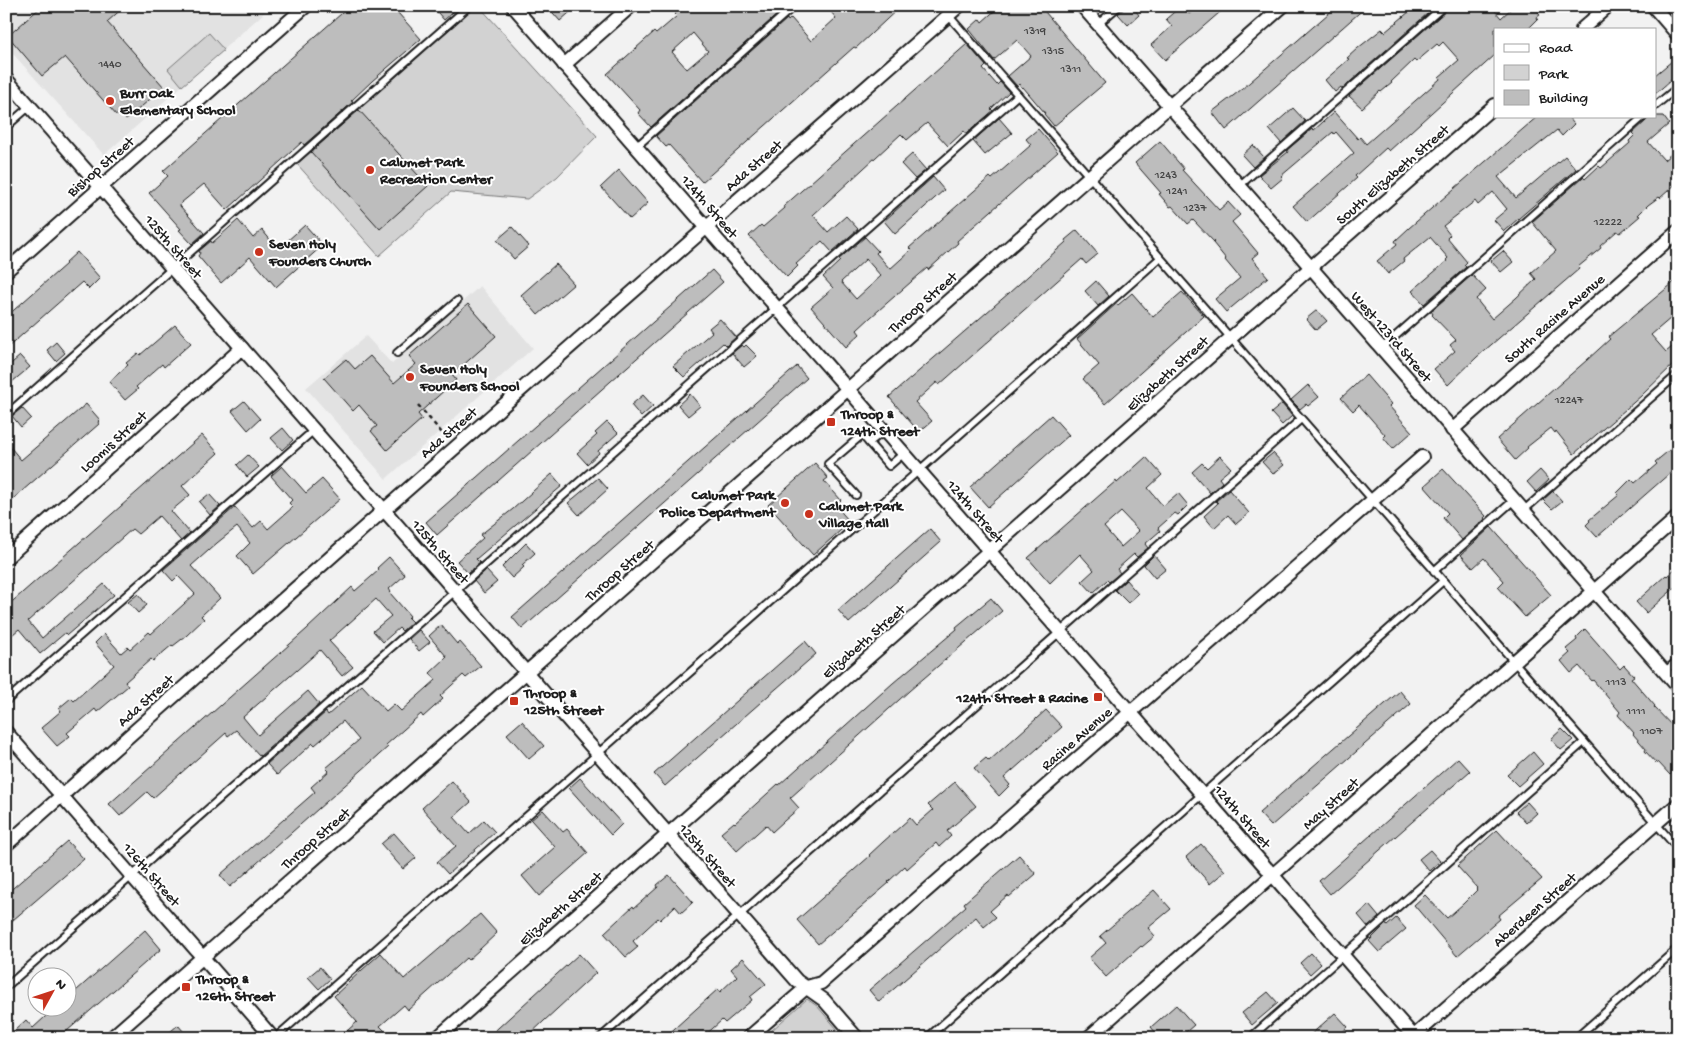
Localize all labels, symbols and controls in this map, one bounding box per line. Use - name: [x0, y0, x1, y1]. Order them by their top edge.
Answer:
- house number: 1319: [1023, 25, 1046, 39]
- legend: [1494, 28, 1656, 118]
- text: Road: [1539, 40, 1573, 58]
- house number: 1315: [1041, 45, 1064, 59]
- house number: 1440: [97, 58, 122, 72]
- house number: 1311: [1060, 63, 1082, 77]
- text: Park: [1538, 66, 1569, 84]
- place label: Burr Oak Elementary School: [119, 85, 236, 120]
- text: Building: [1538, 90, 1588, 108]
- marker: Burr Oak Elementary School: [104, 95, 116, 107]
- street label: South Elizabeth Street: [1333, 120, 1455, 229]
- street label: Bishop Street: [63, 132, 140, 202]
- street label: Ada Street: [722, 136, 788, 196]
- place label: Calumet Park Recreation Center: [379, 154, 494, 189]
- marker: Calumet Park Recreation Center: [364, 164, 376, 176]
- house number: 1243: [1154, 169, 1177, 183]
- street label: 124th Street: [675, 171, 742, 244]
- house number: 1241: [1165, 185, 1188, 199]
- house number: 1237: [1182, 202, 1207, 216]
- street label: 125th Street: [139, 211, 206, 284]
- house number: 12222: [1593, 216, 1622, 230]
- place label: Seven Holy Founders Church: [268, 236, 371, 271]
- marker: Seven Holy Founders Church: [253, 246, 265, 258]
- street label: Throop Street: [884, 267, 963, 339]
- street label: South Racine Avenue: [1501, 271, 1610, 368]
- street label: West 123rd Street: [1346, 288, 1436, 388]
- street label: Elizabeth Street: [1124, 332, 1214, 416]
- place label: Seven Holy Founders School: [419, 361, 520, 396]
- marker: Seven Holy Founders School: [404, 371, 416, 383]
- house number: 12247: [1554, 394, 1584, 408]
- street label: Ada Street: [417, 403, 483, 463]
- street label: Loomis Street: [77, 406, 153, 477]
- place label: Throop & 124th Street: [840, 406, 921, 441]
- marker: Throop & 124th Street: [825, 416, 837, 428]
- street label: 124th Street: [941, 476, 1008, 549]
- place label: Calumet Park Police Department: [659, 487, 777, 522]
- marker: Calumet Park Police Department: [779, 497, 791, 509]
- place label: Calumet Park Village Hall: [818, 498, 905, 533]
- marker: Calumet Park Village Hall: [803, 508, 815, 520]
- street label: 125th Street: [406, 516, 473, 589]
- street label: Throop Street: [581, 535, 660, 607]
- street label: Elizabeth Street: [819, 600, 911, 683]
- street label: Ada Street: [114, 670, 180, 731]
- house number: 1113: [1605, 676, 1626, 690]
- place label: Throop & 125th Street: [523, 685, 605, 720]
- place label: 124th Street & Racine: [955, 690, 1089, 708]
- marker: 124th Street & Racine: [1092, 691, 1104, 703]
- marker: Throop & 125th Street: [508, 695, 520, 707]
- street label: Racine Avenue: [1038, 704, 1117, 775]
- house number: 1111: [1625, 705, 1646, 719]
- house number: 1107: [1639, 725, 1663, 739]
- street label: May Street: [1299, 773, 1365, 834]
- street label: 124th Street: [1208, 781, 1275, 854]
- street label: Throop Street: [277, 803, 356, 875]
- street label: 125th Street: [673, 820, 740, 893]
- street label: 126th Street: [117, 839, 184, 912]
- street label: Elizabeth Street: [516, 867, 608, 950]
- street label: Aberdeen Street: [1490, 868, 1582, 952]
- north arrow: [28, 966, 78, 1016]
- place label: Throop & 126th Street: [195, 971, 277, 1006]
- text: N: [51, 976, 69, 994]
- marker: Throop & 126th Street: [180, 981, 192, 993]

